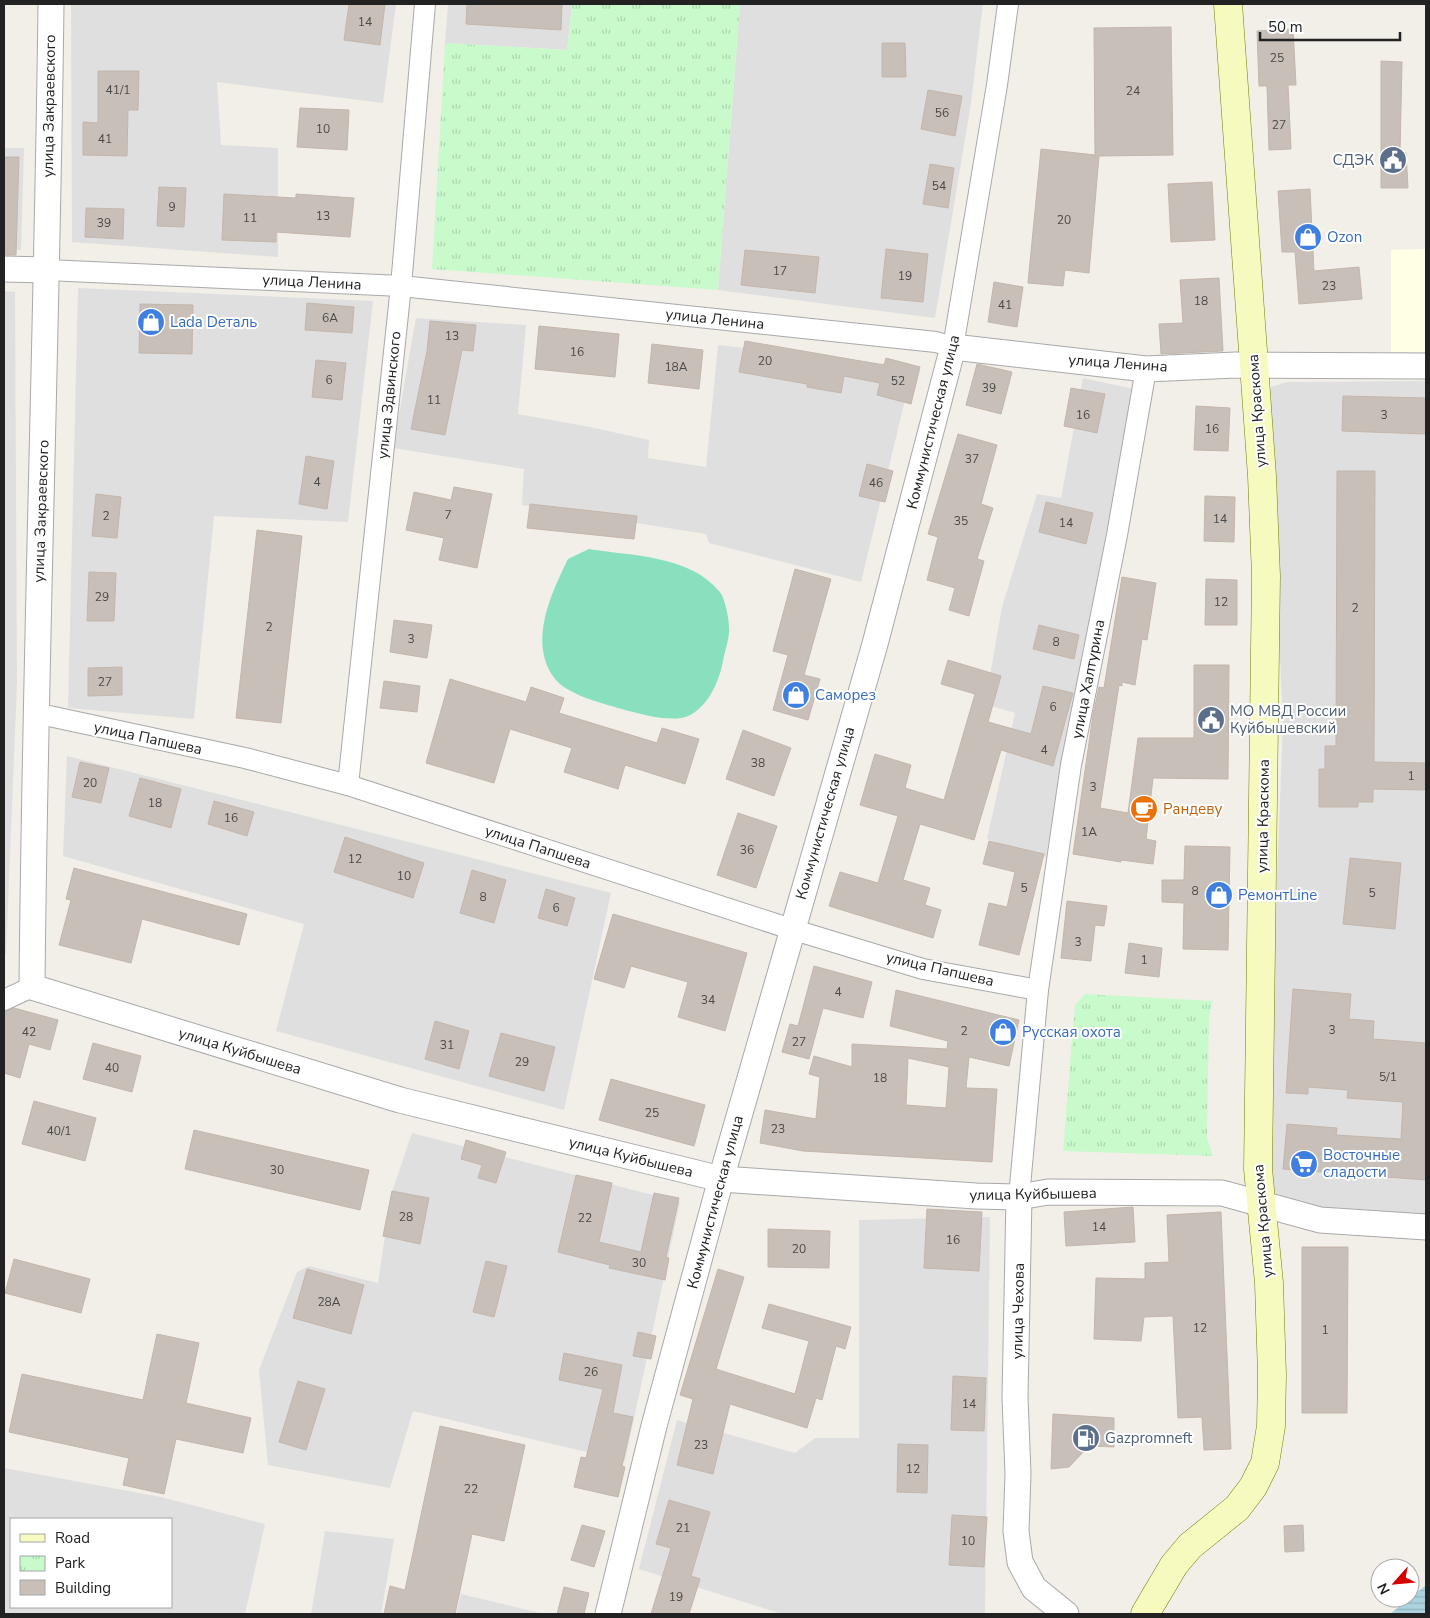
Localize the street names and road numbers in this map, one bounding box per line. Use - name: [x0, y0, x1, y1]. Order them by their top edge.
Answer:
- street label: улица Закраевского: [38, 34, 60, 178]
- street label: улица Ленина: [262, 269, 362, 295]
- street label: улица Ленина: [665, 304, 765, 334]
- street label: улица Здвинского: [372, 330, 406, 460]
- street label: Коммунистическая улица: [902, 333, 964, 511]
- street label: улица Ленина: [1068, 350, 1168, 376]
- street label: улица Краскома: [1243, 354, 1271, 468]
- street label: улица Закраевского: [29, 439, 53, 583]
- street label: улица Халтурина: [1067, 618, 1109, 740]
- street label: улица Папшева: [92, 717, 204, 759]
- street label: Коммунистическая улица: [791, 724, 859, 902]
- street label: улица Краскома: [1252, 759, 1274, 873]
- street label: улица Папшева: [482, 820, 594, 874]
- street label: улица Папшева: [884, 947, 996, 991]
- street label: улица Куйбышева: [176, 1023, 304, 1079]
- street label: Коммунистическая улица: [682, 1113, 748, 1291]
- street label: улица Куйбышева: [567, 1132, 695, 1182]
- street label: улица Краскома: [1248, 1163, 1278, 1279]
- street label: улица Куйбышева: [969, 1183, 1097, 1205]
- street label: улица Чехова: [1007, 1263, 1029, 1359]

